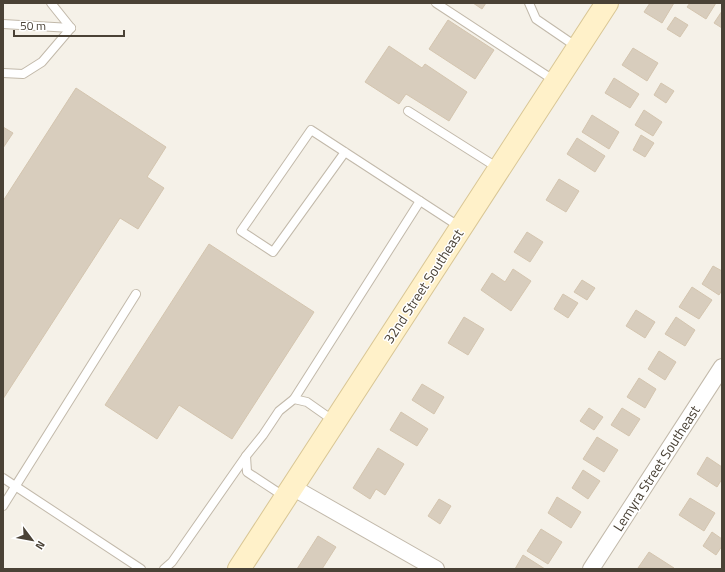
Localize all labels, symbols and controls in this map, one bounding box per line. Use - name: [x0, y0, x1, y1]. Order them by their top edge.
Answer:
- scale bar: [14, 12, 124, 38]
- text: 50 m: [20, 16, 46, 35]
- street label: 32nd Street Southeast: [378, 224, 468, 348]
- street label: Lemyra Street Southeast: [607, 401, 705, 535]
- north arrow: [12, 520, 52, 560]
- text: N: [32, 538, 49, 553]

